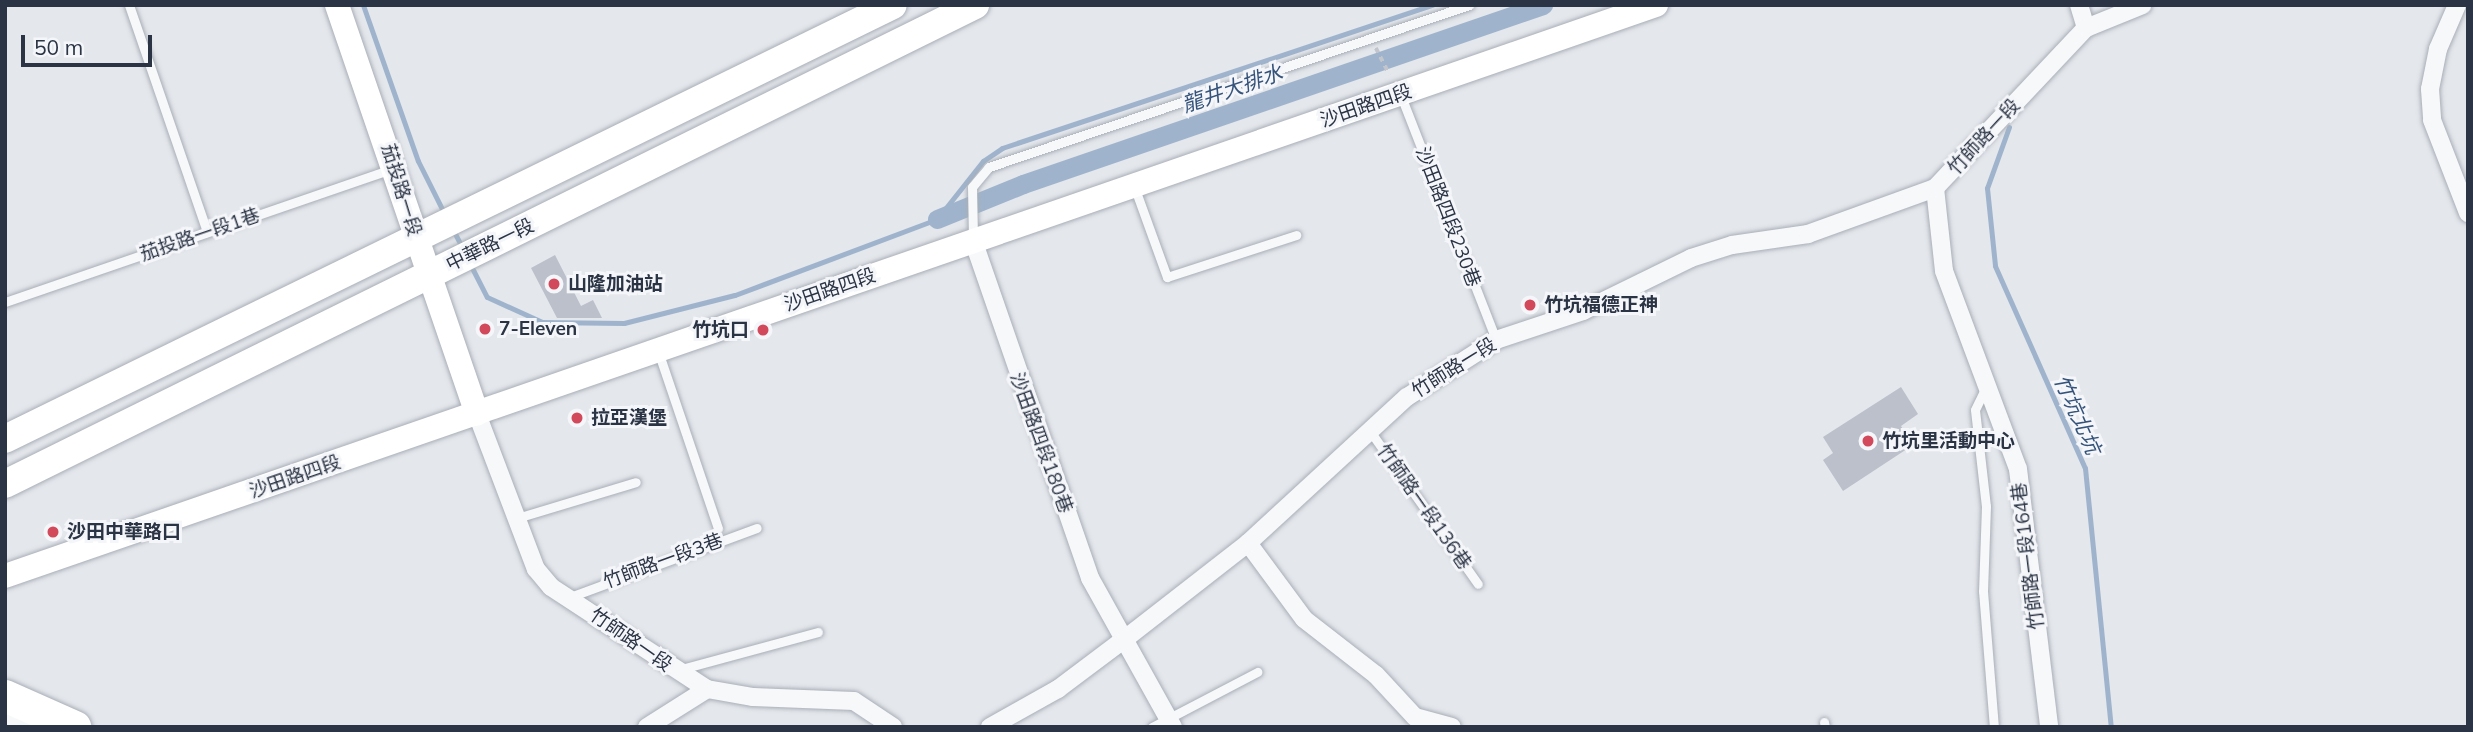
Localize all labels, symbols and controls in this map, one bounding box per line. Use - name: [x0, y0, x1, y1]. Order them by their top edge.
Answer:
- scale bar: [24, 21, 156, 65]
- text: 50 m: [34, 34, 83, 60]
- water label: 龍井大排水: [1178, 59, 1286, 117]
- street label: 沙田路四段: [1317, 80, 1415, 132]
- street label: 竹師路一段: [1943, 94, 2025, 180]
- street label: 茄投路一段: [376, 141, 426, 239]
- street label: 沙田路四段230巷: [1411, 144, 1485, 290]
- street label: 茄投路一段1巷: [137, 204, 263, 266]
- street label: 中華路一段: [442, 214, 538, 276]
- street label: 沙田路四段: [781, 264, 879, 316]
- place label: 山隆加油站: [568, 273, 663, 295]
- marker: 山隆加油站: [546, 276, 562, 292]
- place label: 竹坑福德正神: [1544, 294, 1658, 316]
- marker: 竹坑福德正神: [1522, 297, 1538, 313]
- place label: 7-Eleven: [499, 318, 577, 340]
- place label: 竹坑口: [692, 319, 749, 341]
- marker: 7-Eleven: [477, 321, 493, 337]
- marker: 竹坑口: [755, 322, 771, 338]
- street label: 竹師路一段: [1408, 333, 1500, 403]
- street label: 沙田路四段180巷: [1005, 369, 1077, 517]
- water label: 竹坑北坑: [2049, 371, 2107, 457]
- place label: 拉亞漢堡: [591, 407, 667, 429]
- marker: 拉亞漢堡: [569, 410, 585, 426]
- place label: 竹坑里活動中心: [1882, 430, 2015, 452]
- marker: 竹坑里活動中心: [1860, 433, 1876, 449]
- street label: 竹師路一段136巷: [1372, 440, 1476, 574]
- street label: 沙田路四段: [246, 451, 344, 503]
- street label: 竹師路一段164巷: [2008, 481, 2048, 631]
- place label: 沙田中華路口: [67, 521, 181, 543]
- marker: 沙田中華路口: [45, 524, 61, 540]
- street label: 竹師路一段3巷: [600, 529, 726, 593]
- street label: 竹師路一段: [586, 603, 676, 677]

